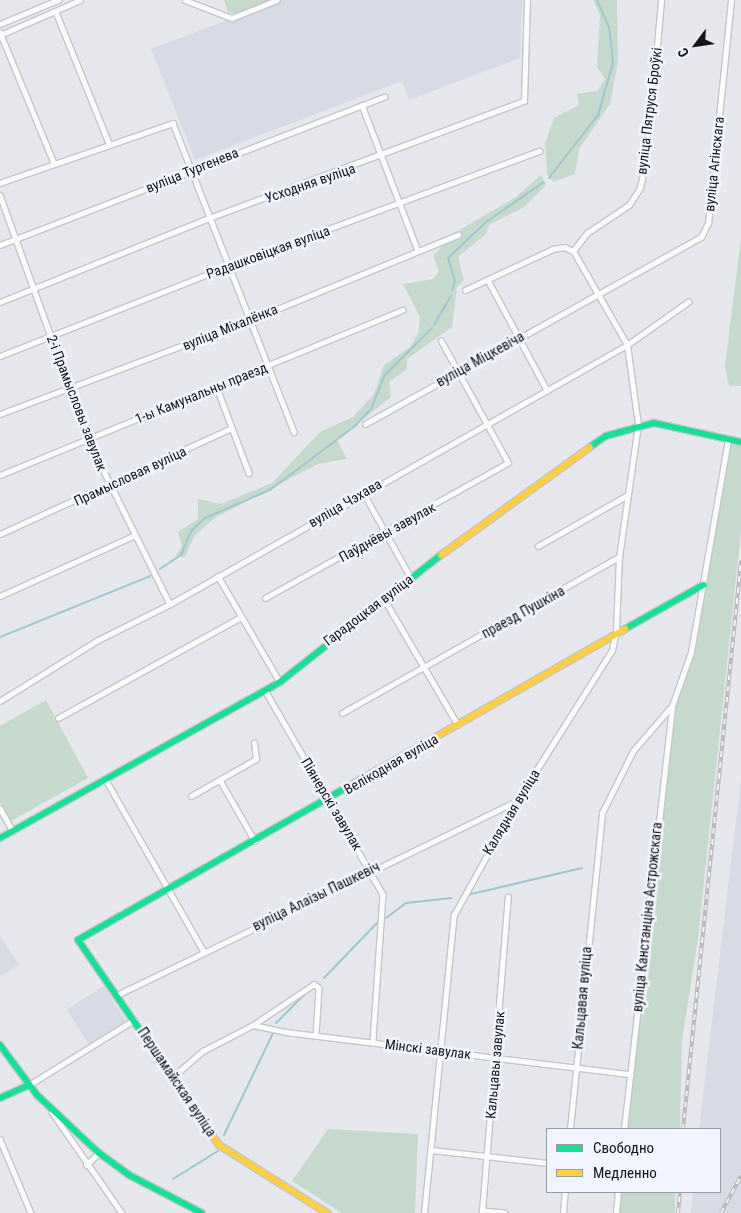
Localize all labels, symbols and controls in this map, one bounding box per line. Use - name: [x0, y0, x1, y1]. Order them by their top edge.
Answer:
- north arrow: [671, 20, 721, 70]
- text: С: [674, 45, 692, 60]
- street label: вуліца Пятруся Броўкі: [633, 47, 665, 175]
- street label: вуліца Агінскага: [701, 116, 727, 212]
- street label: вуліца Тургенева: [143, 144, 241, 196]
- street label: Усходняя вуліца: [263, 160, 357, 206]
- street label: Радашковіцкая вуліца: [204, 222, 332, 282]
- street label: вуліца Міхалёнка: [180, 300, 280, 354]
- street label: вуліца Міцкевіча: [433, 328, 527, 390]
- street label: 2-і Прамысловы завулак: [43, 333, 111, 473]
- street label: 1-ы Камунальны праезд: [132, 359, 270, 427]
- street label: Прамысловая вуліца: [71, 443, 189, 509]
- street label: вуліца Чэхава: [305, 475, 385, 531]
- street label: Паўднёвы завулак: [336, 499, 438, 565]
- street label: Гарадоцкая вуліца: [320, 571, 416, 649]
- street label: праезд Пушкіна: [479, 582, 567, 642]
- street label: Велікодная вуліца: [341, 730, 441, 798]
- street label: Піянерскі завулак: [298, 755, 366, 853]
- street label: Калядная вуліца: [479, 766, 543, 858]
- street label: вуліца Канстанціна Астрожскага: [629, 821, 665, 1013]
- street label: вуліца Алаізы Пашкевіч: [249, 858, 383, 934]
- street label: Кальцавая вуліца: [569, 946, 595, 1050]
- street label: Кальцавы завулак: [482, 1010, 508, 1120]
- street label: Першамайская вуліца: [134, 1024, 220, 1140]
- street label: Мінскі завулак: [384, 1035, 472, 1063]
- legend: [546, 1128, 721, 1193]
- text: Свободно: [593, 1139, 654, 1157]
- text: Медленно: [593, 1164, 657, 1182]

